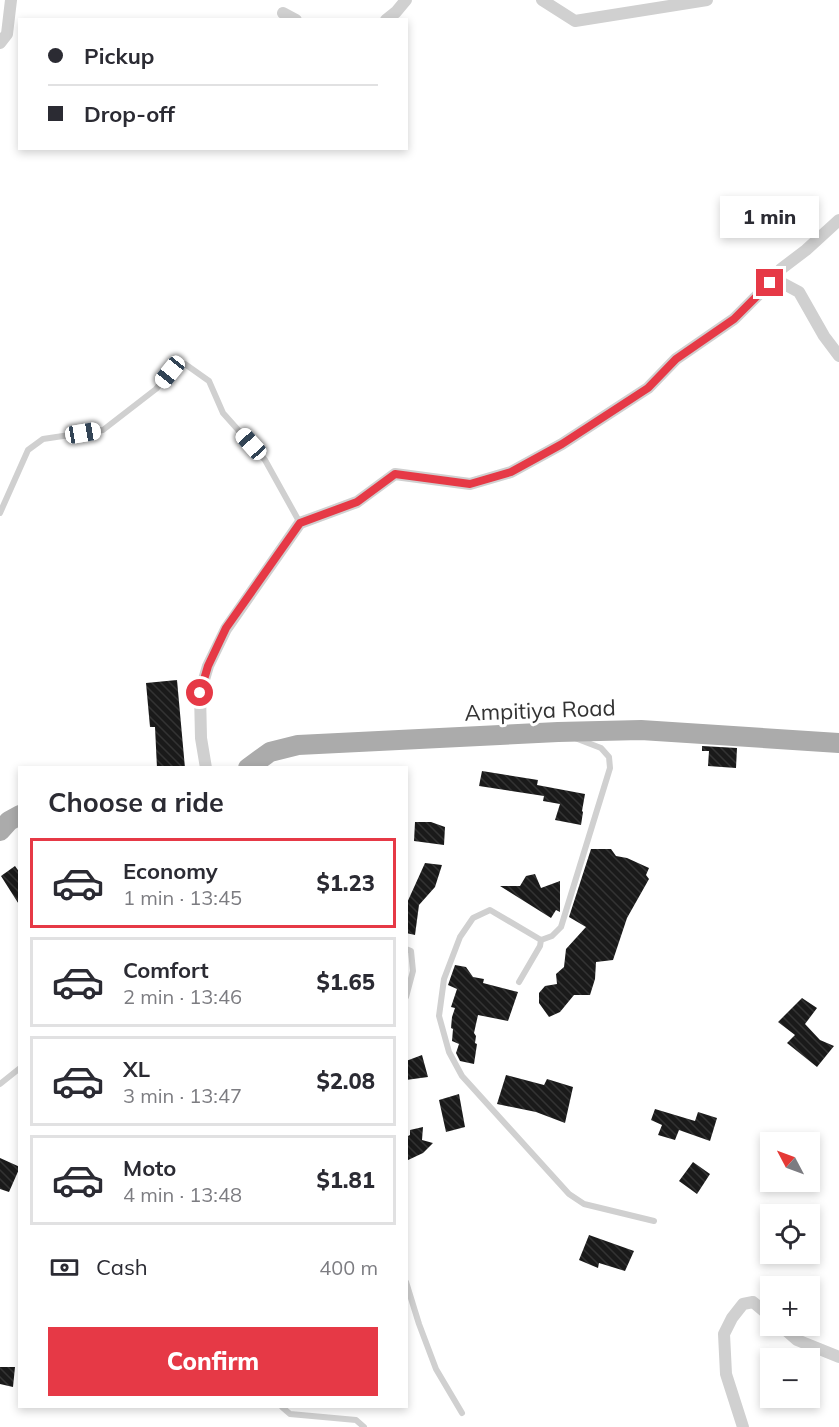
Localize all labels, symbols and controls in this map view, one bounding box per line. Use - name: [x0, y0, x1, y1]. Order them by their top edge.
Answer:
- text: Pickup: [84, 42, 154, 70]
- text: Drop-off: [84, 100, 175, 128]
- callout: 1 min: [720, 196, 820, 238]
- text: 1 min: [743, 204, 796, 229]
- route end: [756, 269, 783, 296]
- car: [152, 352, 188, 392]
- car: [64, 421, 102, 445]
- car: [232, 425, 270, 463]
- route start: [186, 679, 213, 706]
- street label: Ampitiya Road: [464, 693, 616, 727]
- text: Choose a ride: [48, 785, 224, 819]
- icon: car: [51, 856, 105, 910]
- text: Economy: [123, 857, 218, 885]
- text: $1.23: [316, 869, 375, 897]
- text: 1 min · 13:45: [123, 885, 242, 910]
- icon: car: [51, 955, 105, 1009]
- text: Comfort: [123, 956, 209, 984]
- text: $1.65: [316, 968, 375, 996]
- text: 2 min · 13:46: [123, 984, 242, 1009]
- icon: car: [51, 1054, 105, 1108]
- text: XL: [123, 1055, 150, 1083]
- text: $2.08: [316, 1067, 375, 1095]
- text: 3 min · 13:47: [123, 1083, 242, 1108]
- north arrow: [760, 1132, 820, 1192]
- map controls: [760, 1132, 820, 1408]
- icon: car: [51, 1153, 105, 1207]
- text: Moto: [123, 1154, 176, 1182]
- text: $1.81: [316, 1166, 375, 1194]
- text: 4 min · 13:48: [123, 1182, 242, 1207]
- button: locate: [760, 1204, 820, 1264]
- icon: cash: [48, 1251, 81, 1284]
- text: Cash: [96, 1253, 148, 1281]
- text: 400 m: [319, 1255, 378, 1280]
- button: +: [760, 1276, 820, 1336]
- button: Confirm: [48, 1327, 378, 1396]
- button: −: [760, 1348, 820, 1408]

